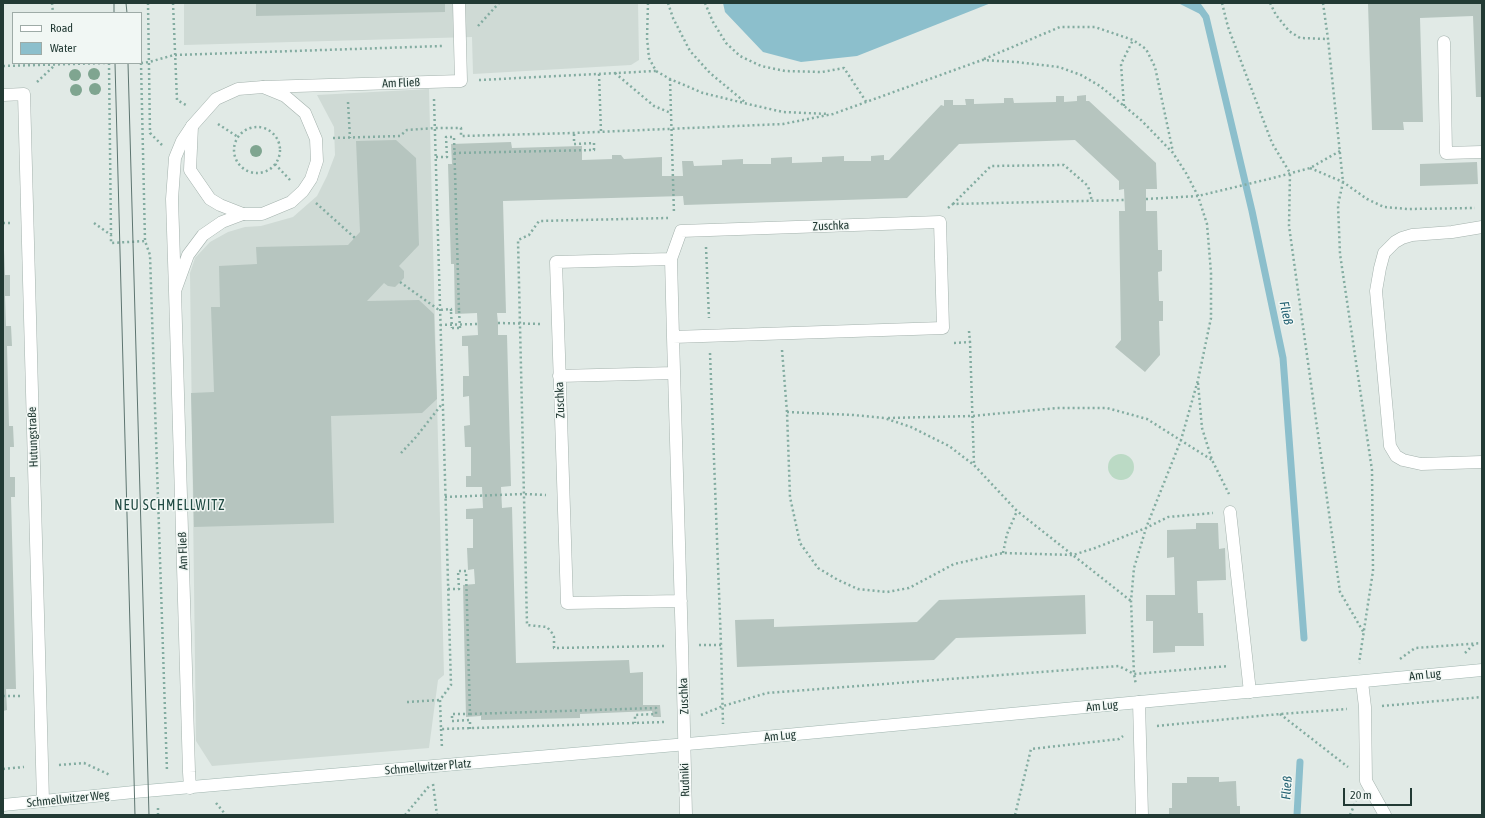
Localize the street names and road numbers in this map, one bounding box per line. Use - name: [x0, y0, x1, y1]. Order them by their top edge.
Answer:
- street label: Am Fließ: [382, 75, 420, 91]
- street label: Zuschka: [812, 218, 850, 234]
- street label: Zuschka: [552, 381, 568, 419]
- street label: Hutungstraße: [25, 406, 41, 468]
- street label: Am Fließ: [175, 532, 191, 570]
- street label: Am Lug: [1408, 666, 1442, 684]
- street label: Zuschka: [676, 677, 692, 715]
- street label: Am Lug: [1086, 697, 1118, 715]
- street label: Am Lug: [764, 727, 796, 745]
- street label: Schmellwitzer Platz: [384, 756, 472, 778]
- street label: Rudniki: [677, 763, 693, 797]
- street label: Schmellwitzer Weg: [26, 788, 110, 810]

